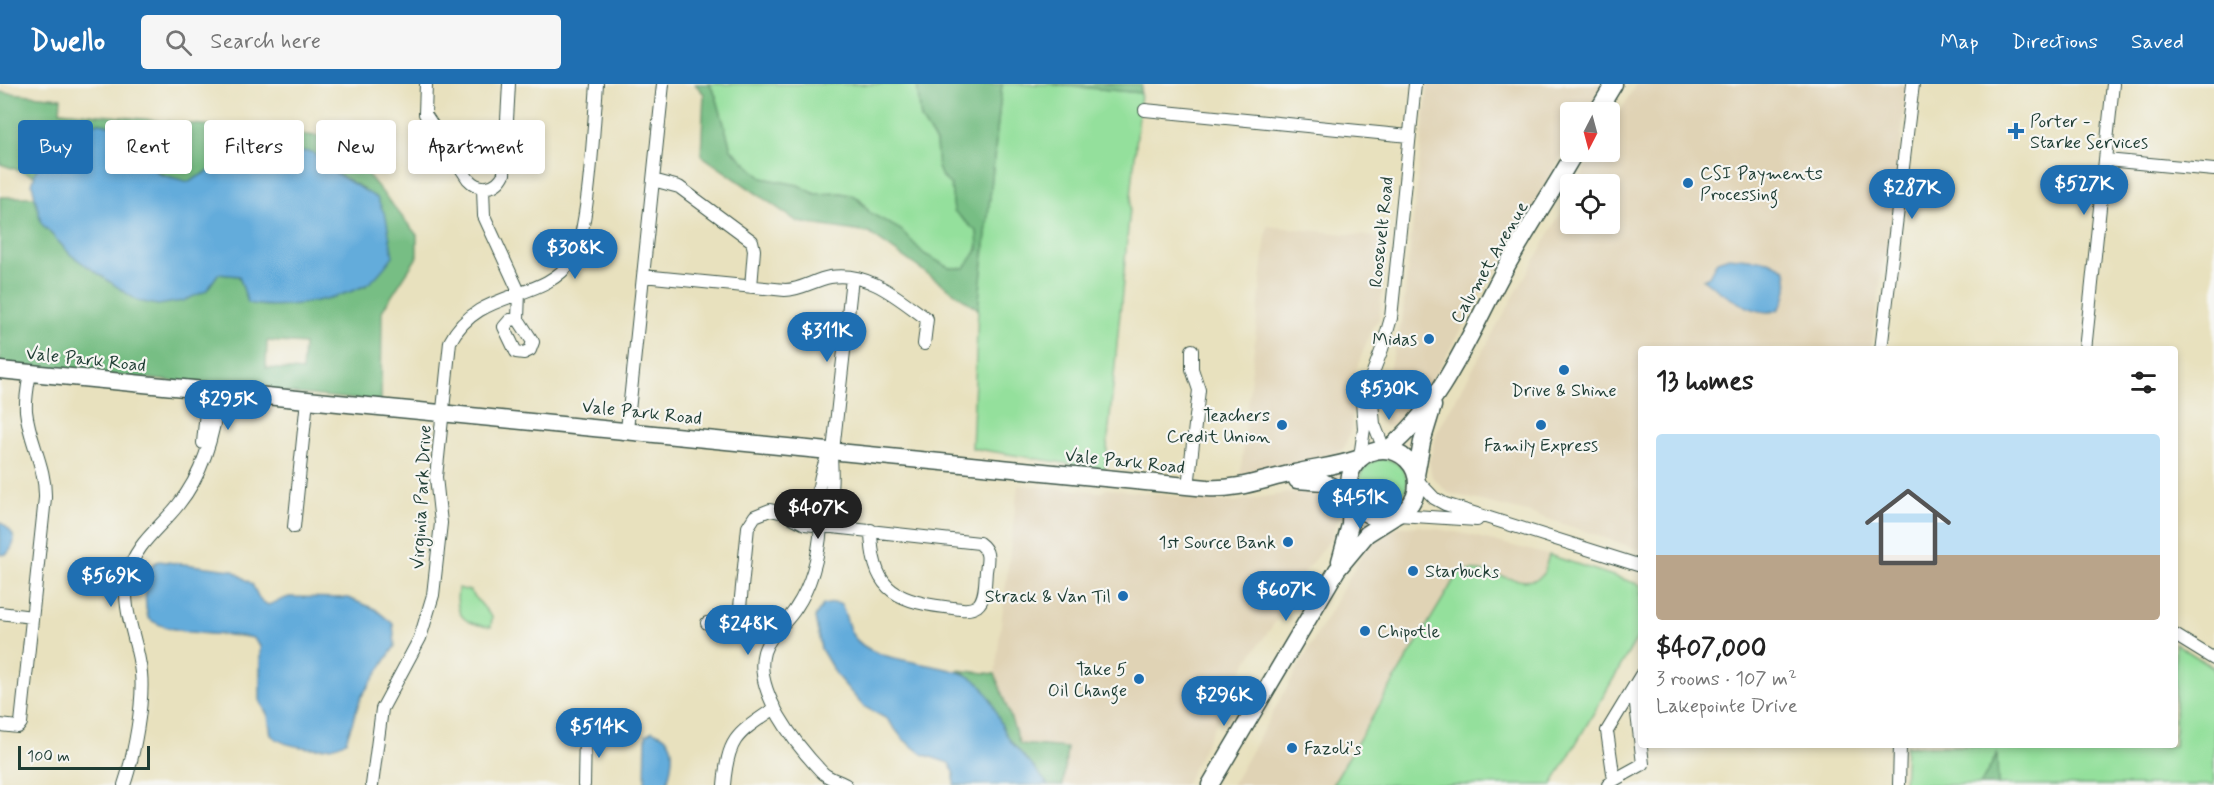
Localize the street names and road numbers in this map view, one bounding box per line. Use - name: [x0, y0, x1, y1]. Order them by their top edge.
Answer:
- street label: Roosevelt Road: [1364, 176, 1400, 289]
- street label: Calumet Avenue: [1445, 197, 1535, 328]
- street label: Vale Park Road: [25, 342, 147, 378]
- street label: Vale Park Road: [581, 395, 703, 431]
- street label: Virginia Park Drive: [406, 424, 439, 570]
- street label: Vale Park Road: [1064, 444, 1186, 480]

